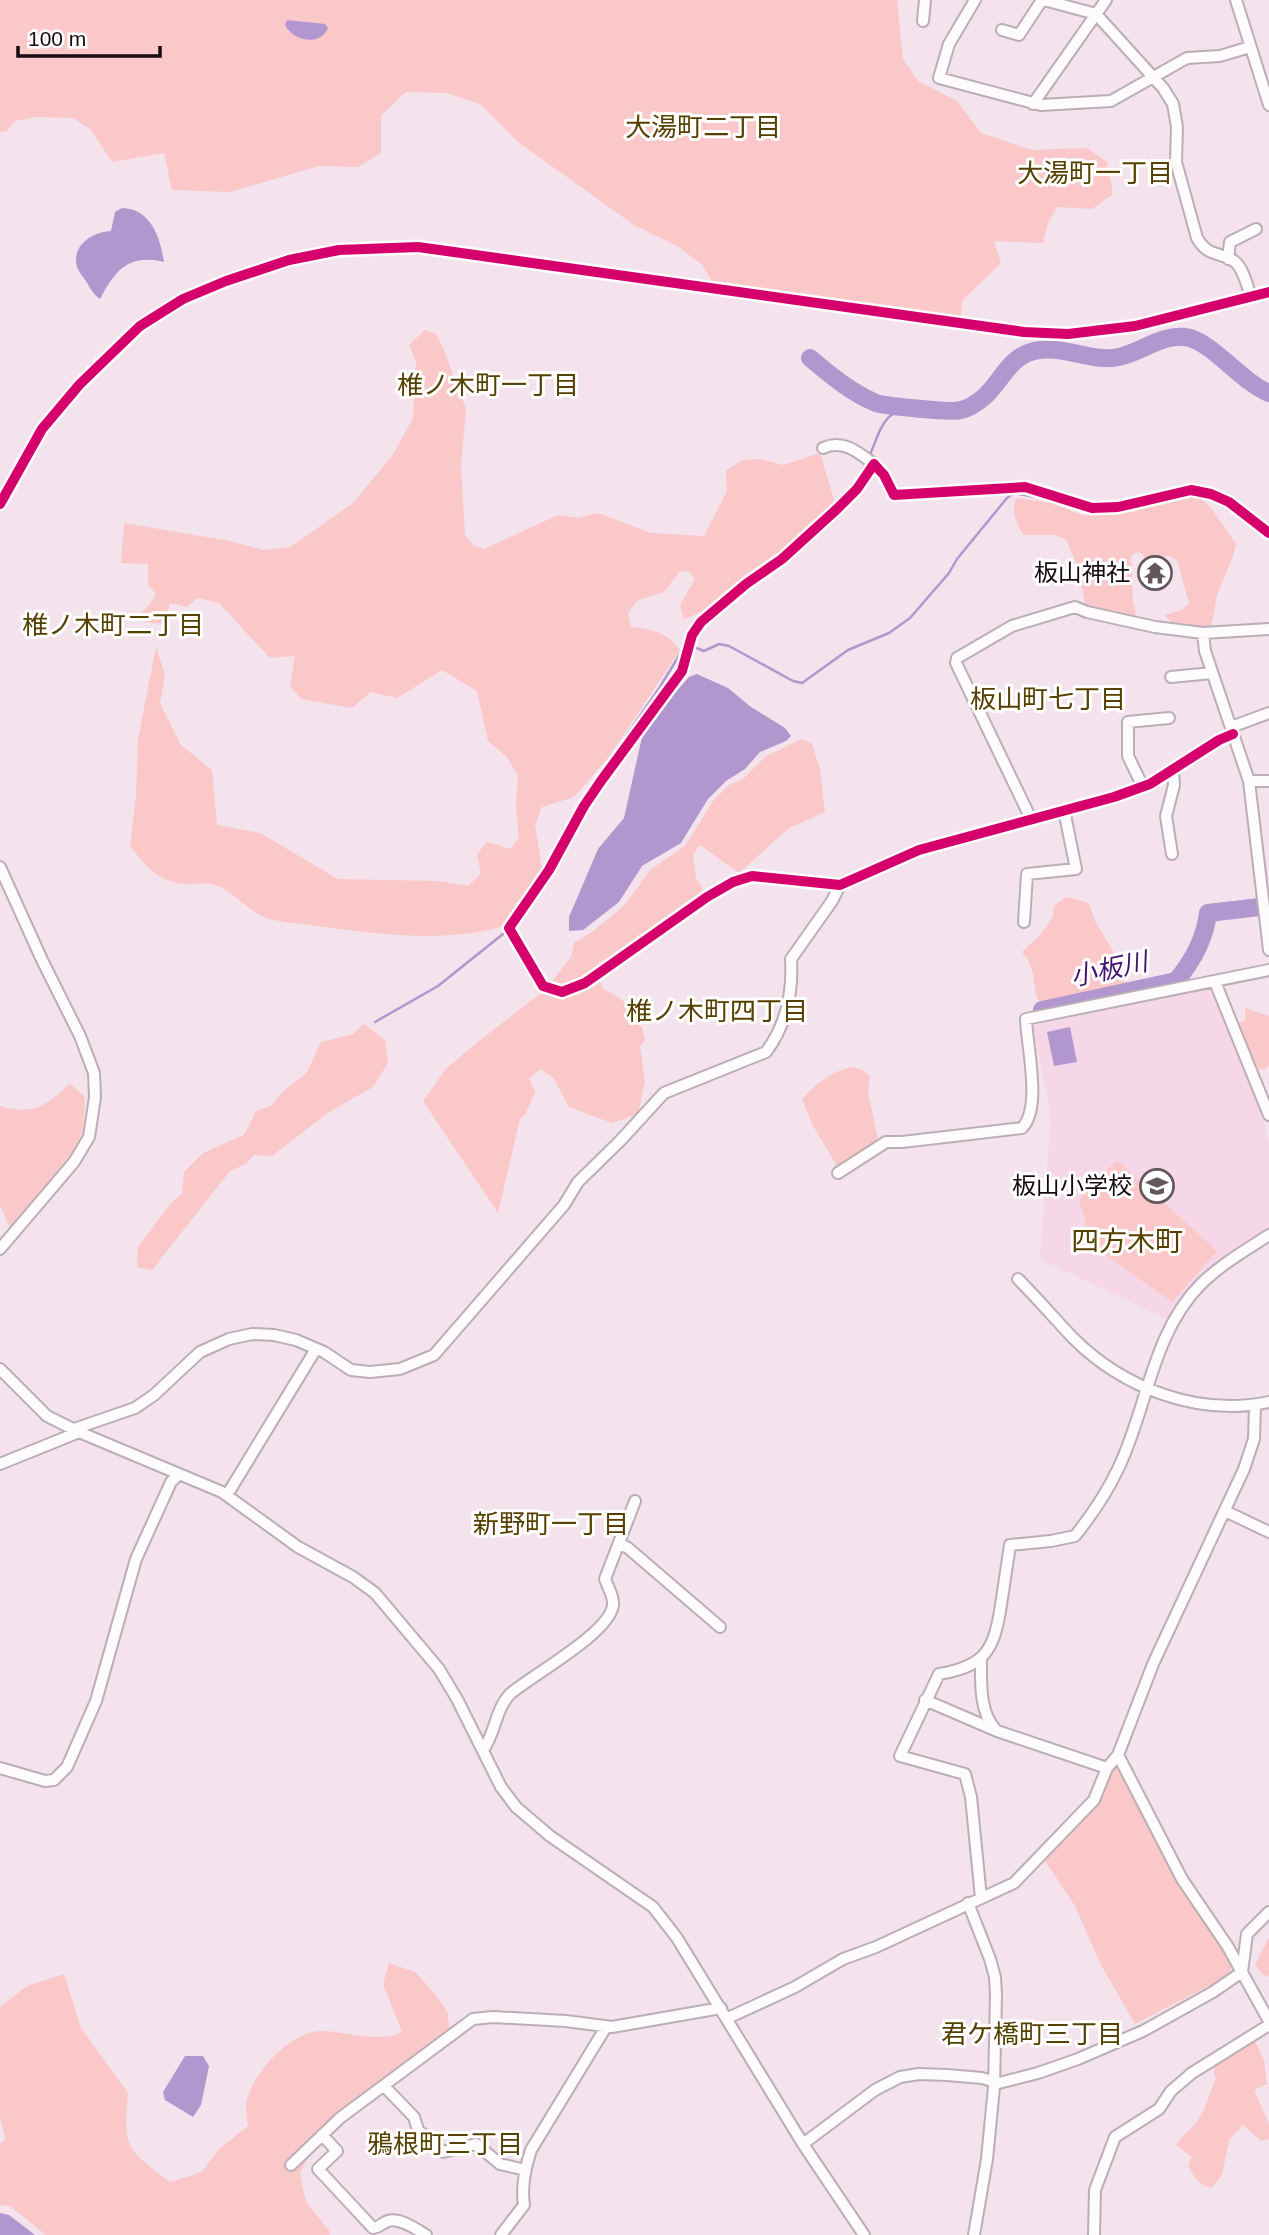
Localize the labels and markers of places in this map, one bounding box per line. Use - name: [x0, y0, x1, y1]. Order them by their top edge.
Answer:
- temple icon: 板山神社: [1136, 554, 1174, 592]
- place label: 板山神社: [1034, 559, 1130, 586]
- school or university icon: 板山小学校: [1138, 1167, 1176, 1205]
- place label: 板山小学校: [1012, 1172, 1132, 1199]

